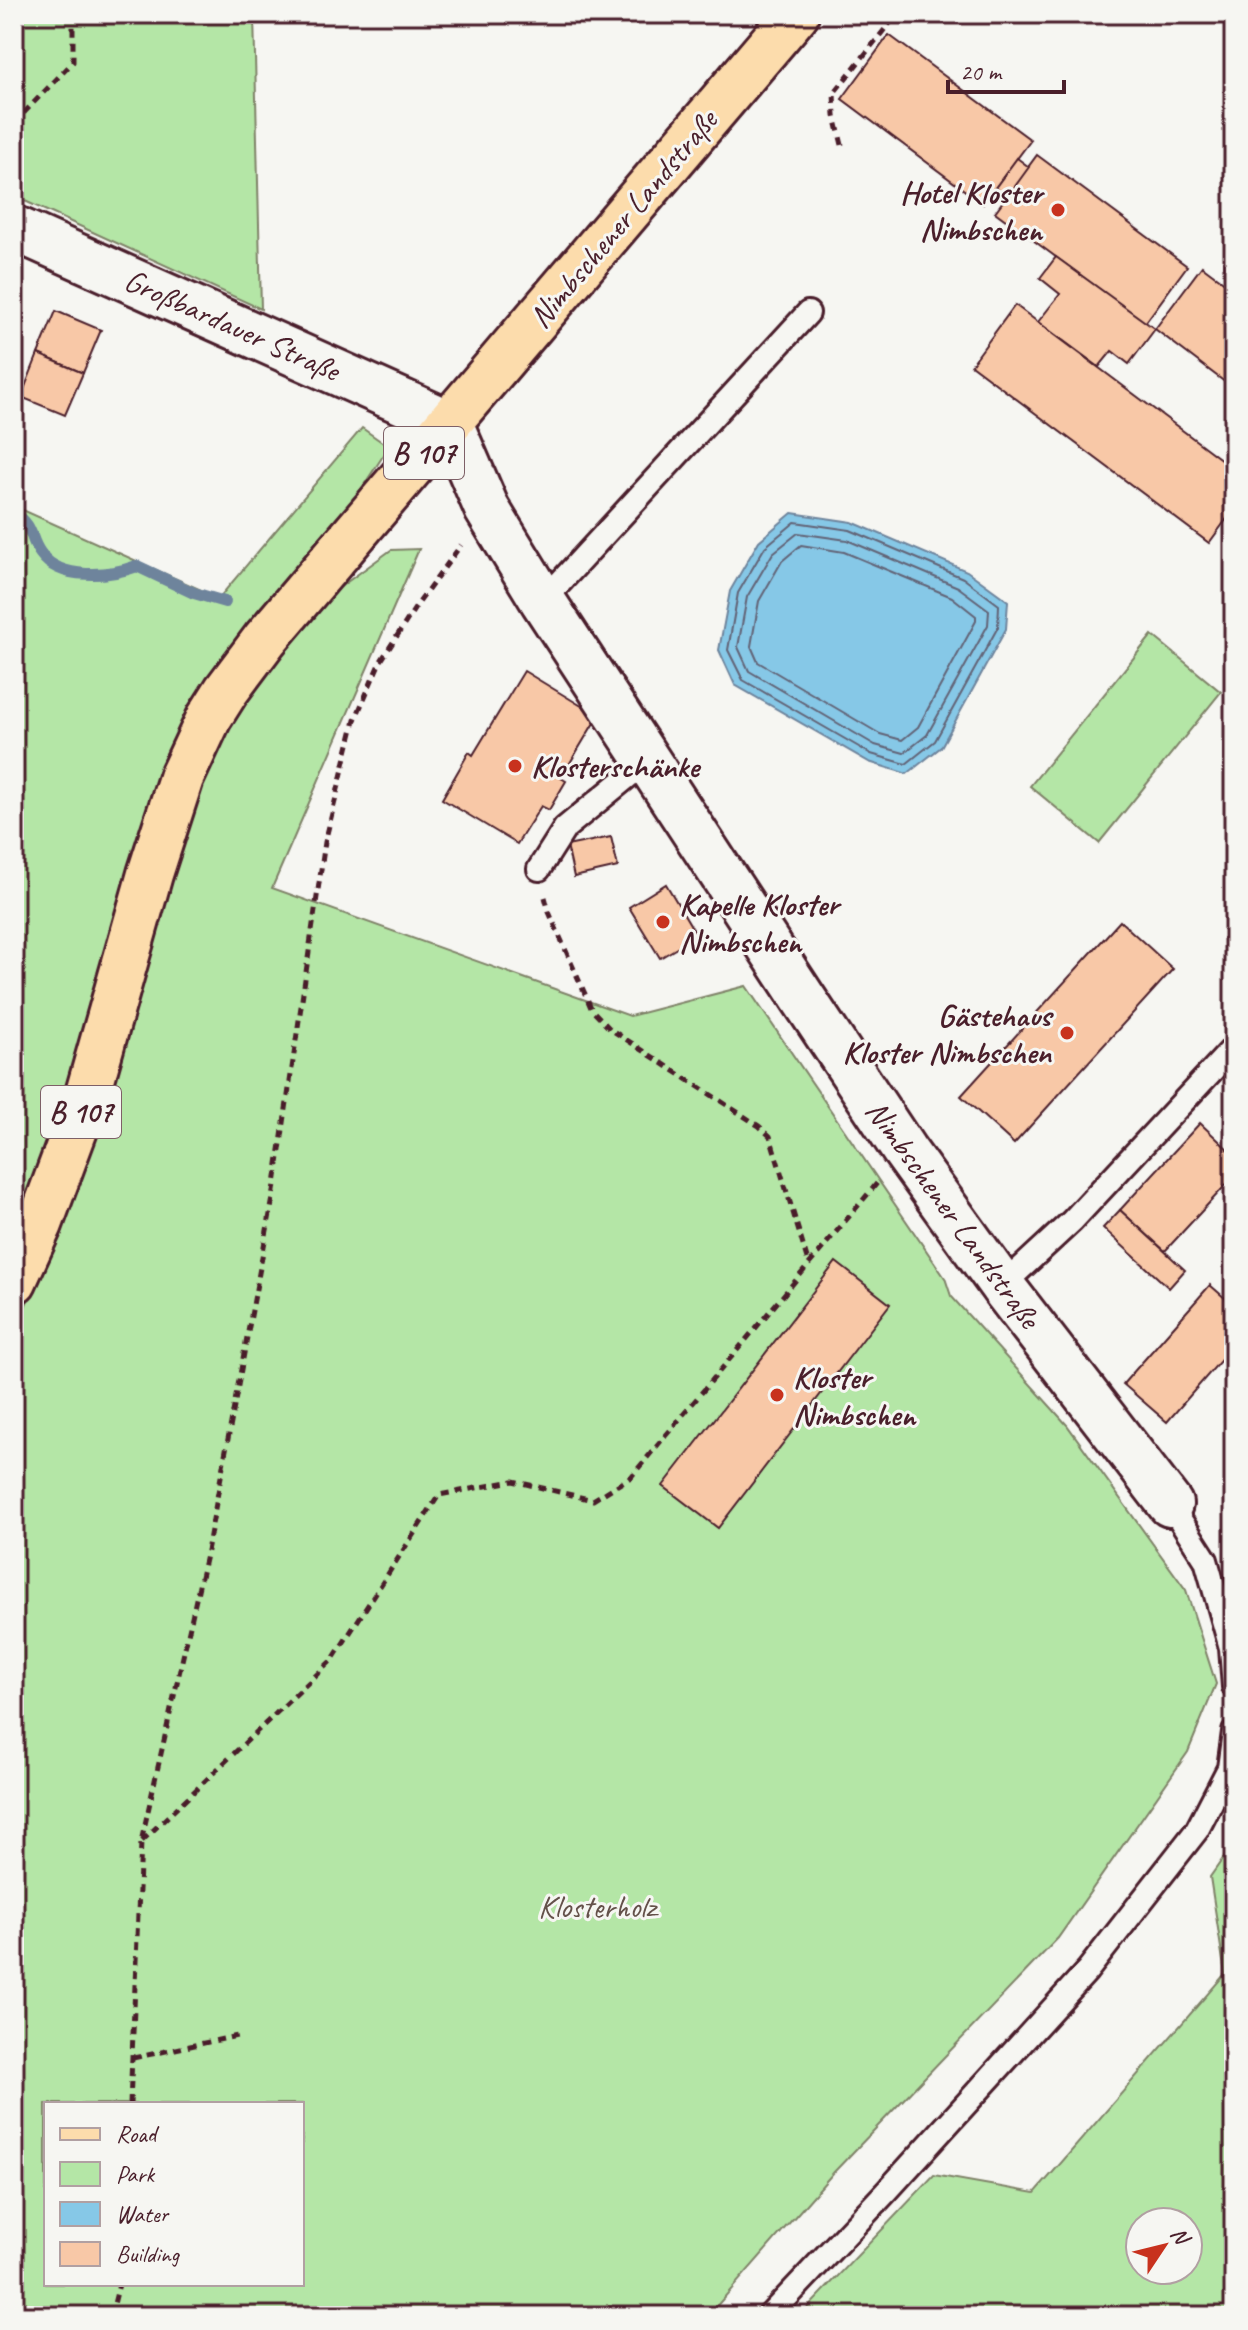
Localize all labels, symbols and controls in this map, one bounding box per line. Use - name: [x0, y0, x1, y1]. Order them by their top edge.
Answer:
- scale bar: [948, 44, 1064, 94]
- text: 20 m: [960, 57, 1003, 87]
- street label: Nimbschener Landstraße: [520, 99, 728, 337]
- place label: Hotel Kloster Nimbschen: [900, 172, 1045, 250]
- marker: Hotel Kloster Nimbschen: [1049, 201, 1067, 219]
- street label: Großbardauer Straße: [118, 259, 348, 392]
- road number: B 107: [384, 427, 464, 479]
- place label: Klosterschänke: [531, 746, 702, 787]
- marker: Klosterschänke: [506, 757, 524, 775]
- place label: Kapelle Kloster Nimbschen: [679, 884, 842, 962]
- marker: Kapelle Kloster Nimbschen: [654, 913, 672, 931]
- place label: Gästehaus Kloster Nimbschen: [843, 995, 1054, 1073]
- marker: Gästehaus Kloster Nimbschen: [1058, 1024, 1076, 1042]
- road number: B 107: [41, 1086, 121, 1138]
- street label: Nimbschener Landstraße: [856, 1092, 1051, 1338]
- place label: Kloster Nimbschen: [793, 1357, 917, 1435]
- marker: Kloster Nimbschen: [768, 1386, 786, 1404]
- park label: Klosterholz: [538, 1886, 660, 1927]
- legend: [44, 2102, 304, 2286]
- text: Road: [116, 2119, 160, 2149]
- text: Park: [116, 2159, 156, 2189]
- text: Water: [116, 2199, 171, 2229]
- north arrow: [1124, 2206, 1204, 2286]
- text: N: [1164, 2221, 1197, 2251]
- text: Building: [116, 2239, 181, 2269]

